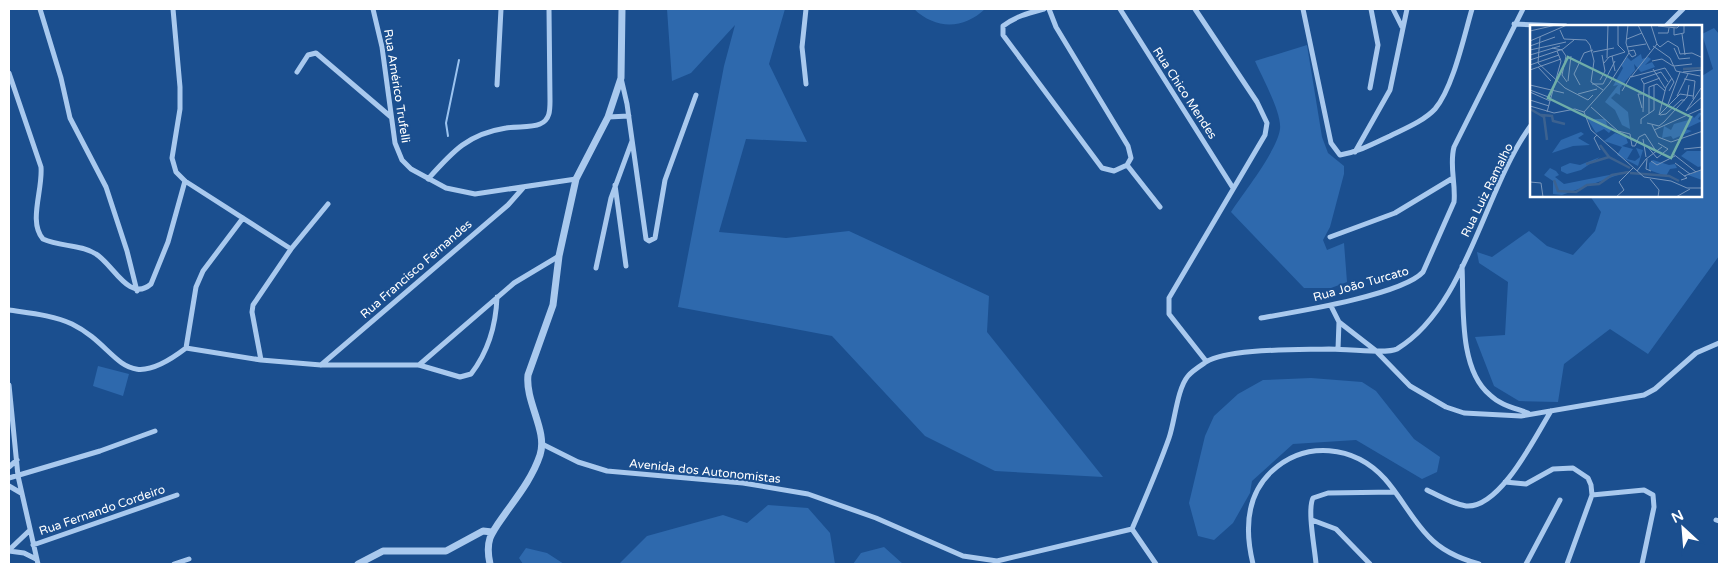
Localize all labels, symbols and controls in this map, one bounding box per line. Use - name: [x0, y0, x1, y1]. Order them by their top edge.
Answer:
- inset map: [1530, 25, 1703, 198]
- street label: Rua Américo Trufelli: [381, 28, 413, 144]
- street label: Rua Chico Mendes: [1150, 44, 1220, 142]
- street label: Rua Luiz Ramalho: [1458, 141, 1516, 239]
- street label: Rua Francisco Fernandes: [357, 217, 475, 321]
- street label: Rua João Turcato: [1312, 264, 1410, 304]
- street label: Avenida dos Autonomistas: [628, 456, 782, 486]
- street label: Rua Fernando Cordeiro: [37, 482, 167, 538]
- north arrow: [1658, 503, 1708, 553]
- text: N: [1669, 507, 1686, 527]

